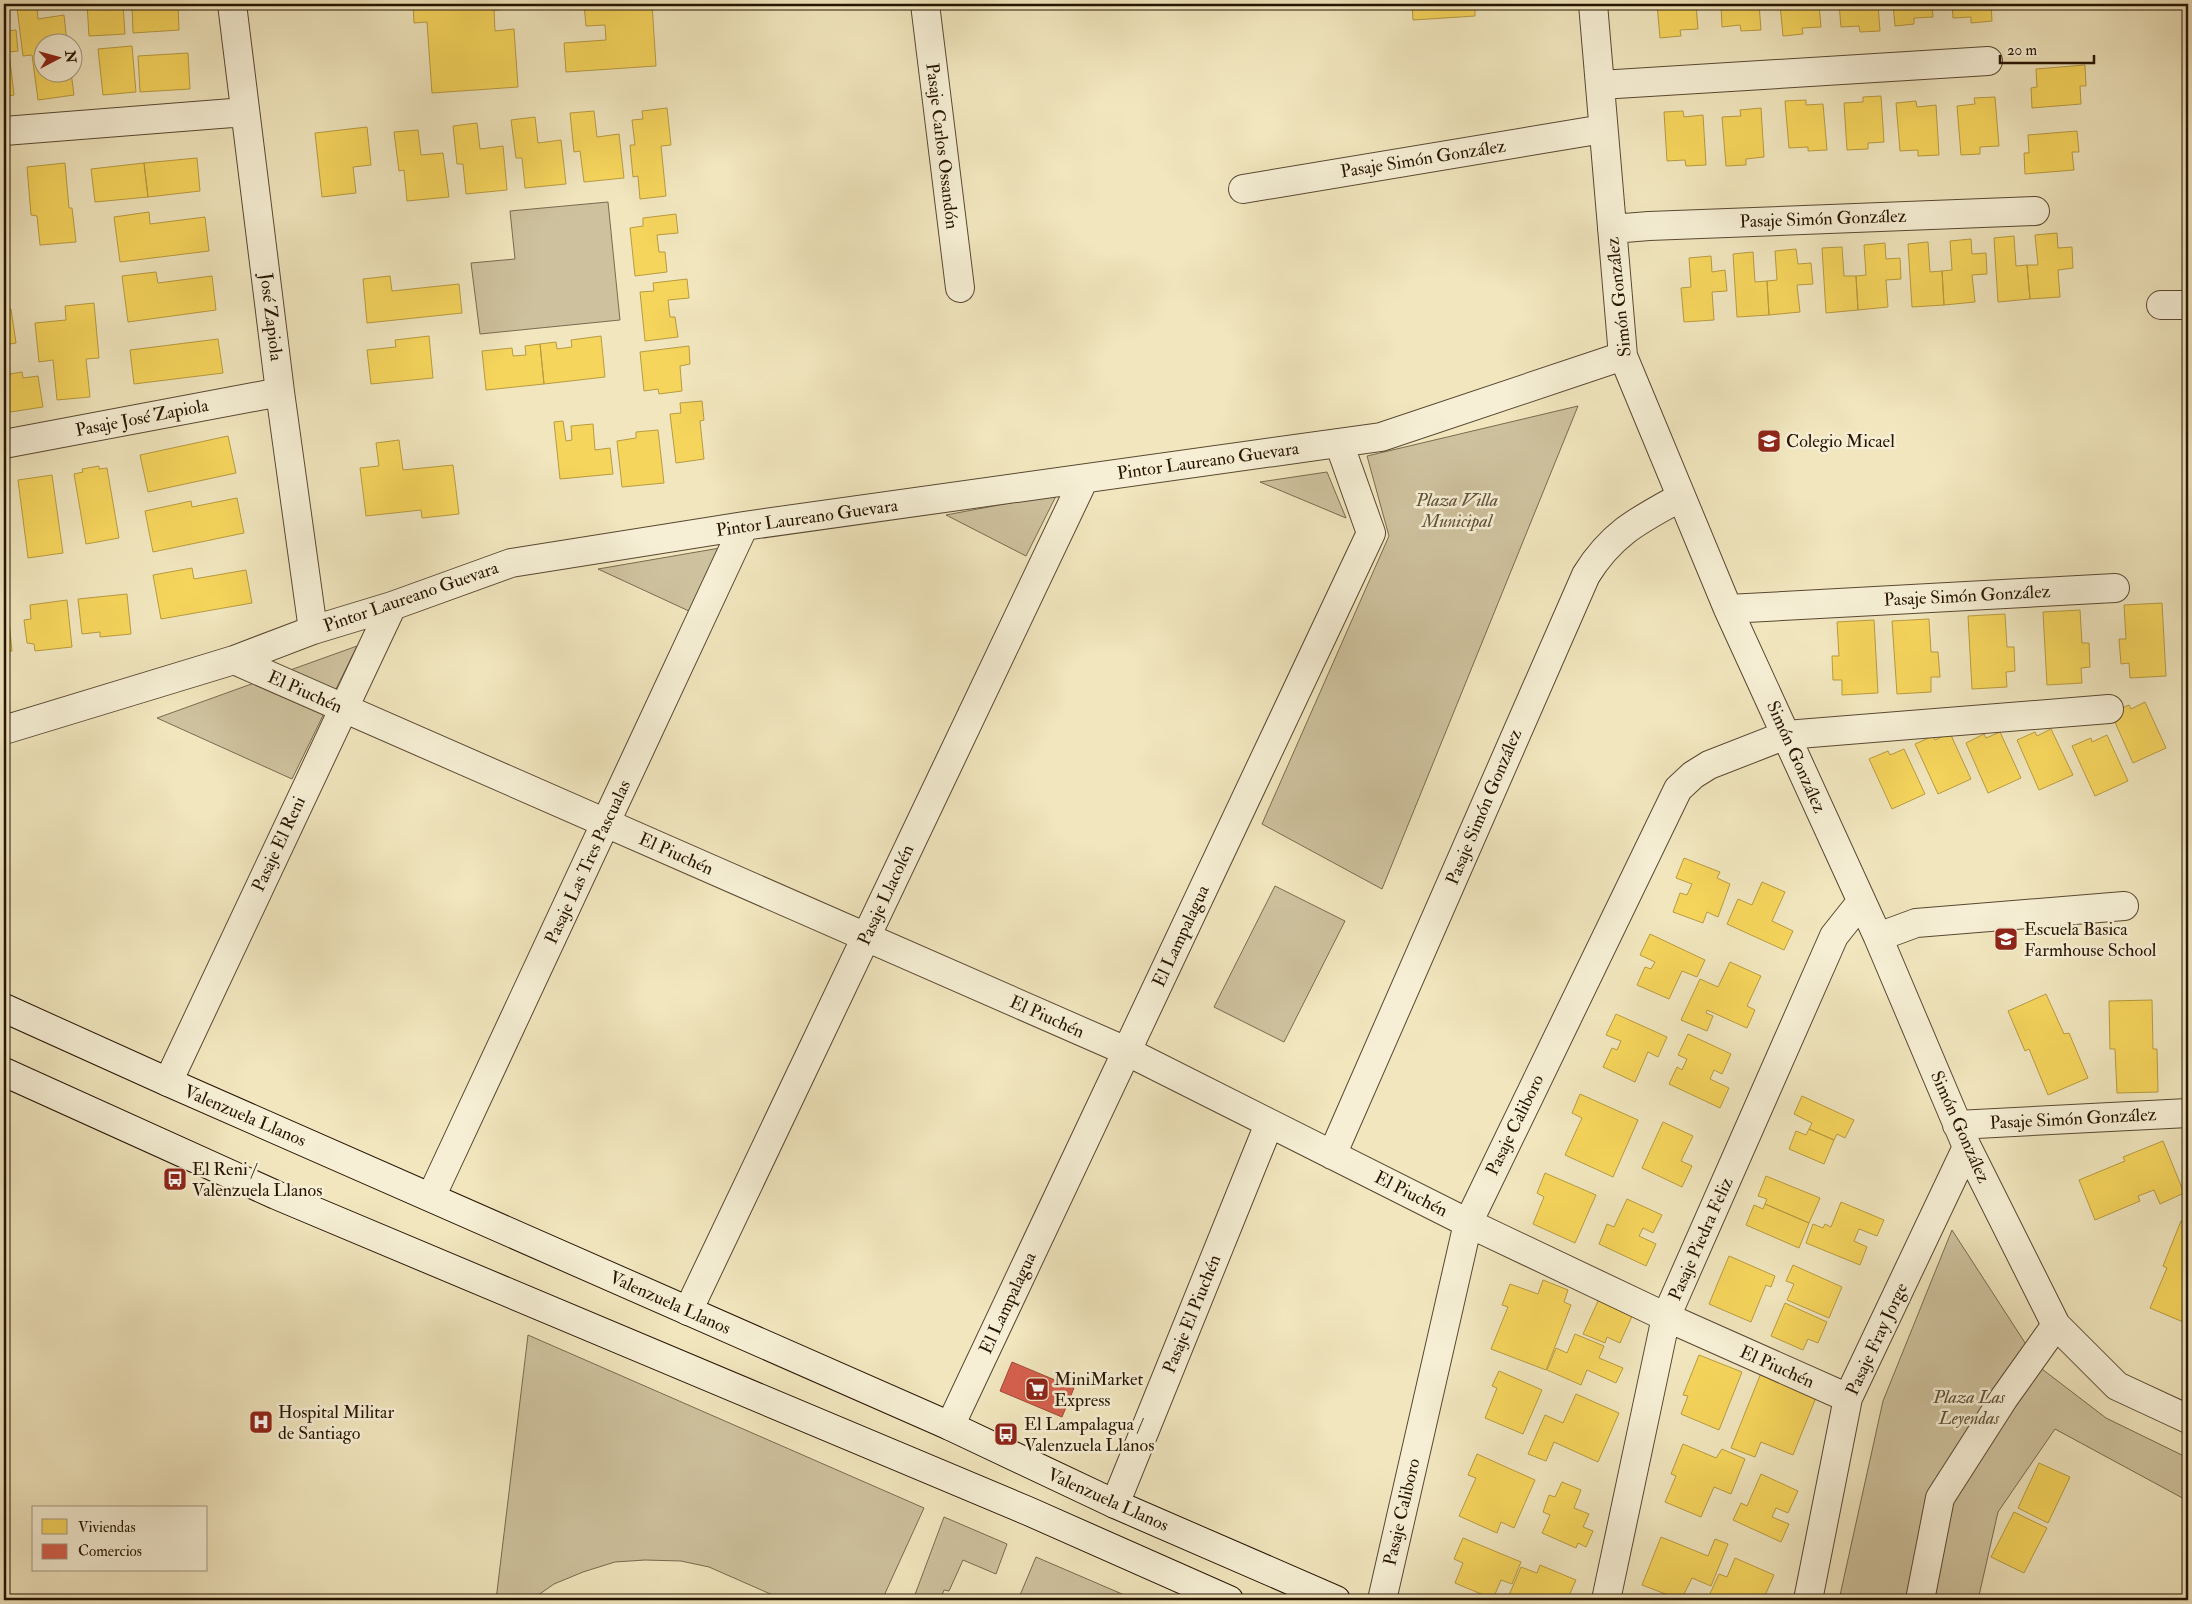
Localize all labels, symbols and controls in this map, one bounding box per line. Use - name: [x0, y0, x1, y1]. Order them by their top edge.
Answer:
- north arrow: [32, 32, 82, 82]
- scale bar: [2000, 32, 2093, 64]
- text: 20 m: [2007, 41, 2037, 60]
- text: N: [61, 49, 80, 64]
- street label: Pasaje Carlos Ossandón: [920, 62, 964, 230]
- street label: Pasaje Simón González: [1339, 135, 1507, 183]
- street label: Pasaje Simón González: [1739, 205, 1907, 233]
- street label: Simón González: [1601, 236, 1637, 358]
- street label: José Zapiola: [254, 271, 288, 363]
- street label: Pasaje José Zapiola: [74, 394, 211, 442]
- school or university icon: Colegio Micael: [1756, 428, 1782, 454]
- place label: Colegio Micael: [1786, 430, 1895, 453]
- street label: Pintor Laureano Guevara: [1116, 437, 1301, 485]
- park label: Plaza Villa Municipal: [1415, 489, 1498, 533]
- street label: Pintor Laureano Guevara: [715, 494, 900, 542]
- street label: Pintor Laureano Guevara: [320, 556, 502, 638]
- street label: Pasaje Simón González: [1883, 580, 2051, 612]
- street label: El Piuchén: [264, 665, 346, 719]
- street label: Simón González: [1761, 697, 1831, 817]
- street label: Pasaje Simón González: [1441, 725, 1527, 888]
- street label: Pasaje Las Tres Pascualas: [540, 776, 636, 948]
- street label: Pasaje El Reni: [247, 793, 311, 895]
- street label: El Piuchén: [635, 827, 717, 881]
- street label: Pasaje Llacolén: [853, 841, 919, 949]
- street label: El Lampalagua: [1147, 881, 1215, 991]
- place label: Escuela Basica Farmhouse School: [2024, 918, 2157, 962]
- school or university icon: Escuela Basica Farmhouse School: [1993, 926, 2019, 952]
- street label: El Piuchén: [1006, 990, 1088, 1044]
- street label: Simón González: [1925, 1067, 1995, 1187]
- street label: Pasaje Caliboro: [1481, 1071, 1549, 1179]
- street label: Valenzuela Llanos: [180, 1080, 310, 1152]
- street label: Pasaje Simón González: [1989, 1103, 2157, 1135]
- place label: El Reni / Valenzuela Llanos: [192, 1158, 322, 1202]
- bus stop icon: El Reni / Valenzuela Llanos: [162, 1166, 188, 1192]
- street label: El Piuchén: [1370, 1166, 1452, 1222]
- street label: Pasaje Piedra Feliz: [1664, 1174, 1739, 1304]
- street label: El Lampalagua: [974, 1248, 1042, 1358]
- street label: Pasaje El Piuchén: [1158, 1251, 1226, 1377]
- street label: Valenzuela Llanos: [606, 1266, 734, 1340]
- street label: Pasaje Fray Jorge: [1841, 1279, 1913, 1399]
- street label: El Piuchén: [1736, 1340, 1818, 1394]
- place label: MiniMarket Express: [1054, 1368, 1143, 1412]
- supermarket icon: MiniMarket Express: [1024, 1376, 1050, 1402]
- park label: Plaza Las Leyendas: [1932, 1386, 2006, 1430]
- place label: Hospital Militar de Santiago: [278, 1401, 394, 1445]
- hospital icon: Hospital Militar de Santiago: [248, 1409, 274, 1435]
- place label: El Lampalagua / Valenzuela Llanos: [1024, 1413, 1154, 1457]
- bus stop icon: El Lampalagua / Valenzuela Llanos: [993, 1421, 1019, 1447]
- street label: Pasaje Caliboro: [1379, 1456, 1426, 1568]
- street label: Valenzuela Llanos: [1044, 1463, 1172, 1537]
- legend: [32, 1506, 208, 1572]
- text: Viviendas: [78, 1518, 136, 1537]
- text: Comercios: [78, 1542, 142, 1561]

